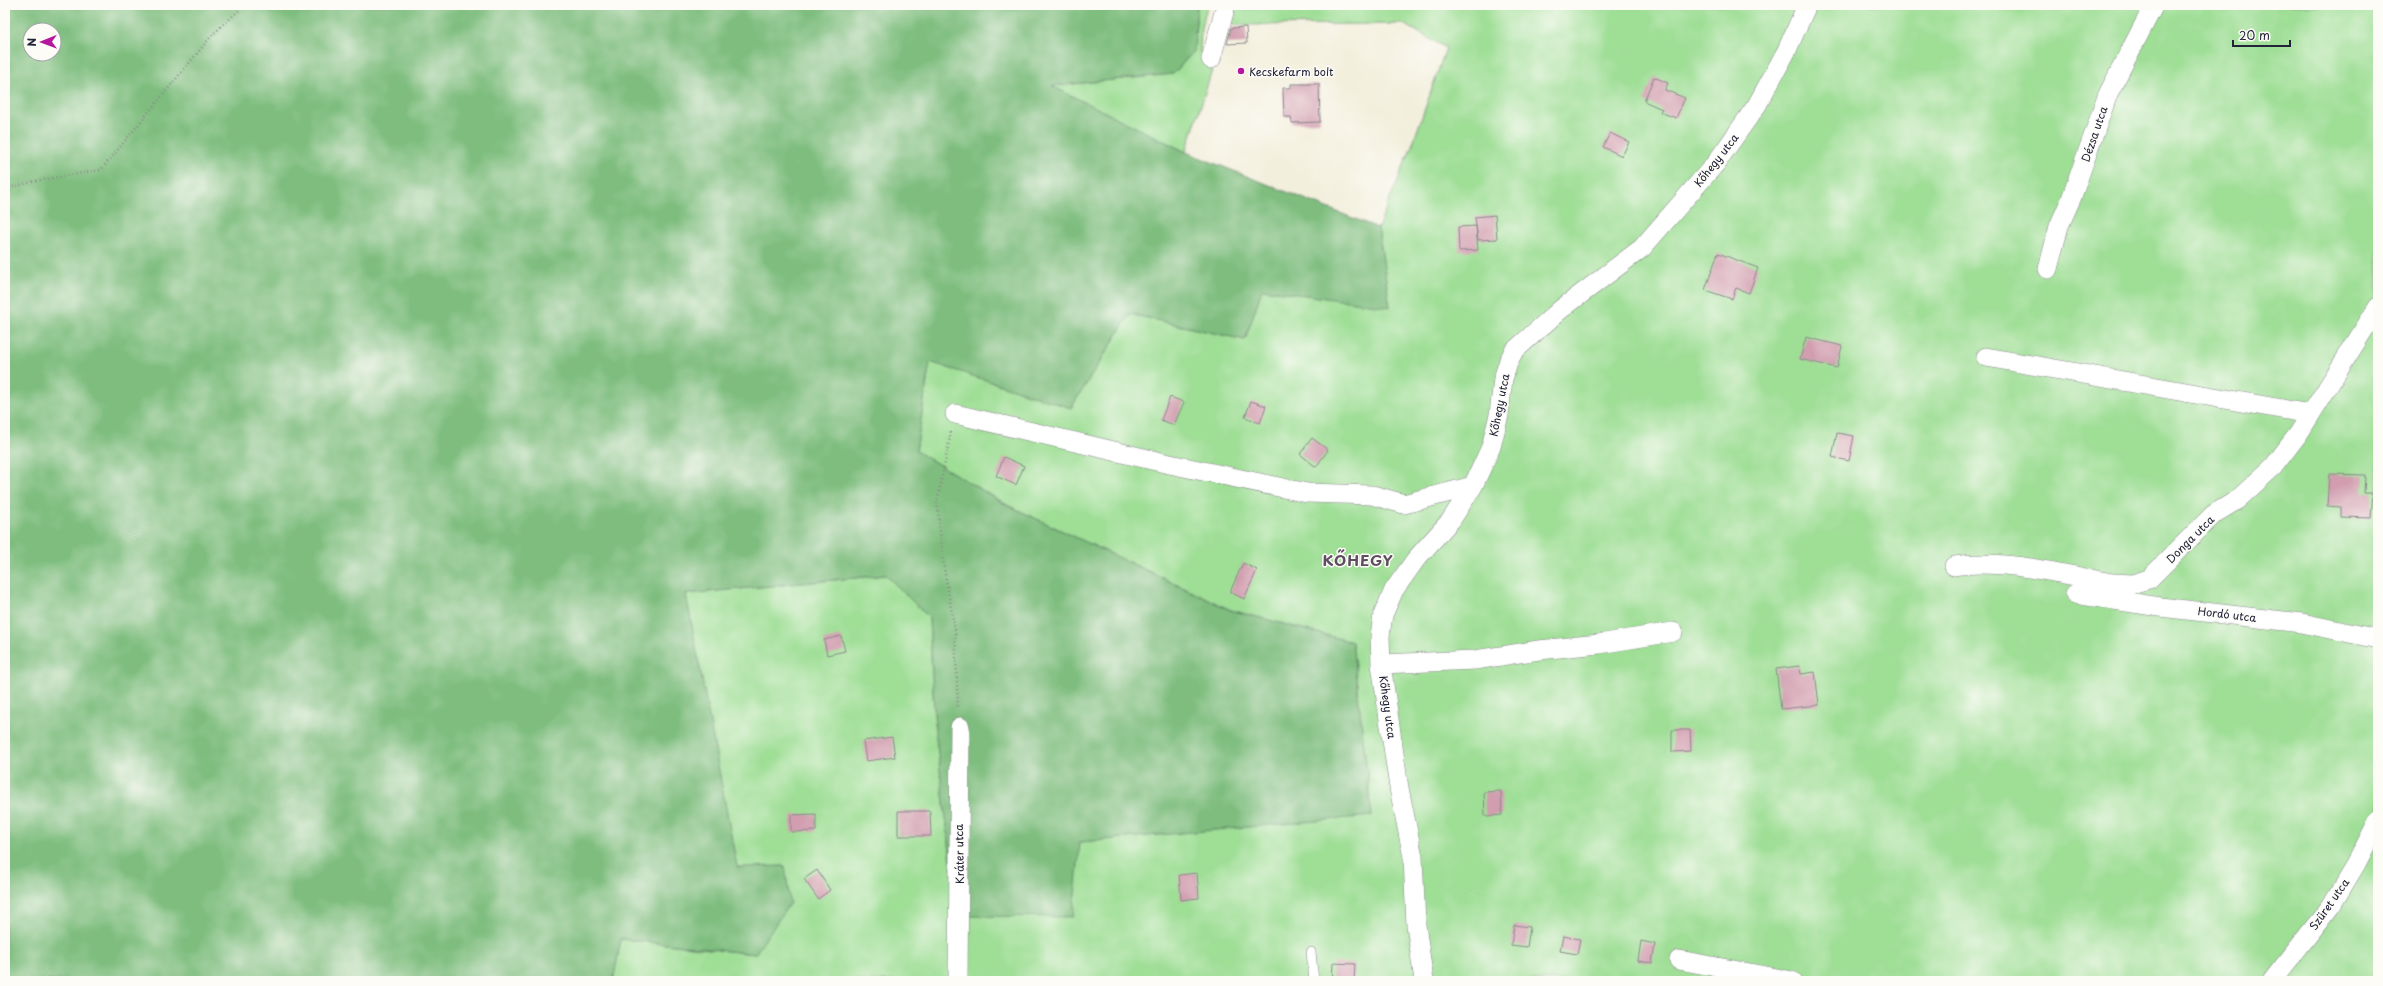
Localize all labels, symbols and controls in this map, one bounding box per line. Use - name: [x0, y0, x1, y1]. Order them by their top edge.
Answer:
- north arrow: [22, 22, 62, 62]
- scale bar: [2233, 22, 2290, 48]
- text: 20 m: [2239, 26, 2270, 44]
- text: N: [23, 37, 40, 47]
- place label: Kecskefarm bolt: [1249, 63, 1334, 80]
- marker: Kecskefarm bolt: [1236, 66, 1246, 76]
- street label: Dézsa utca: [2077, 104, 2111, 164]
- street label: Kőhegy utca: [1690, 129, 1743, 190]
- street label: Kőhegy utca: [1485, 372, 1513, 438]
- street label: Donga utca: [2162, 511, 2218, 567]
- district label: KŐHEGY: [1322, 548, 1394, 571]
- street label: Hordó utca: [2197, 602, 2257, 626]
- street label: Kőhegy utca: [1375, 674, 1401, 740]
- street label: Kráter utca: [950, 824, 968, 884]
- street label: Szüret utca: [2305, 875, 2353, 933]

